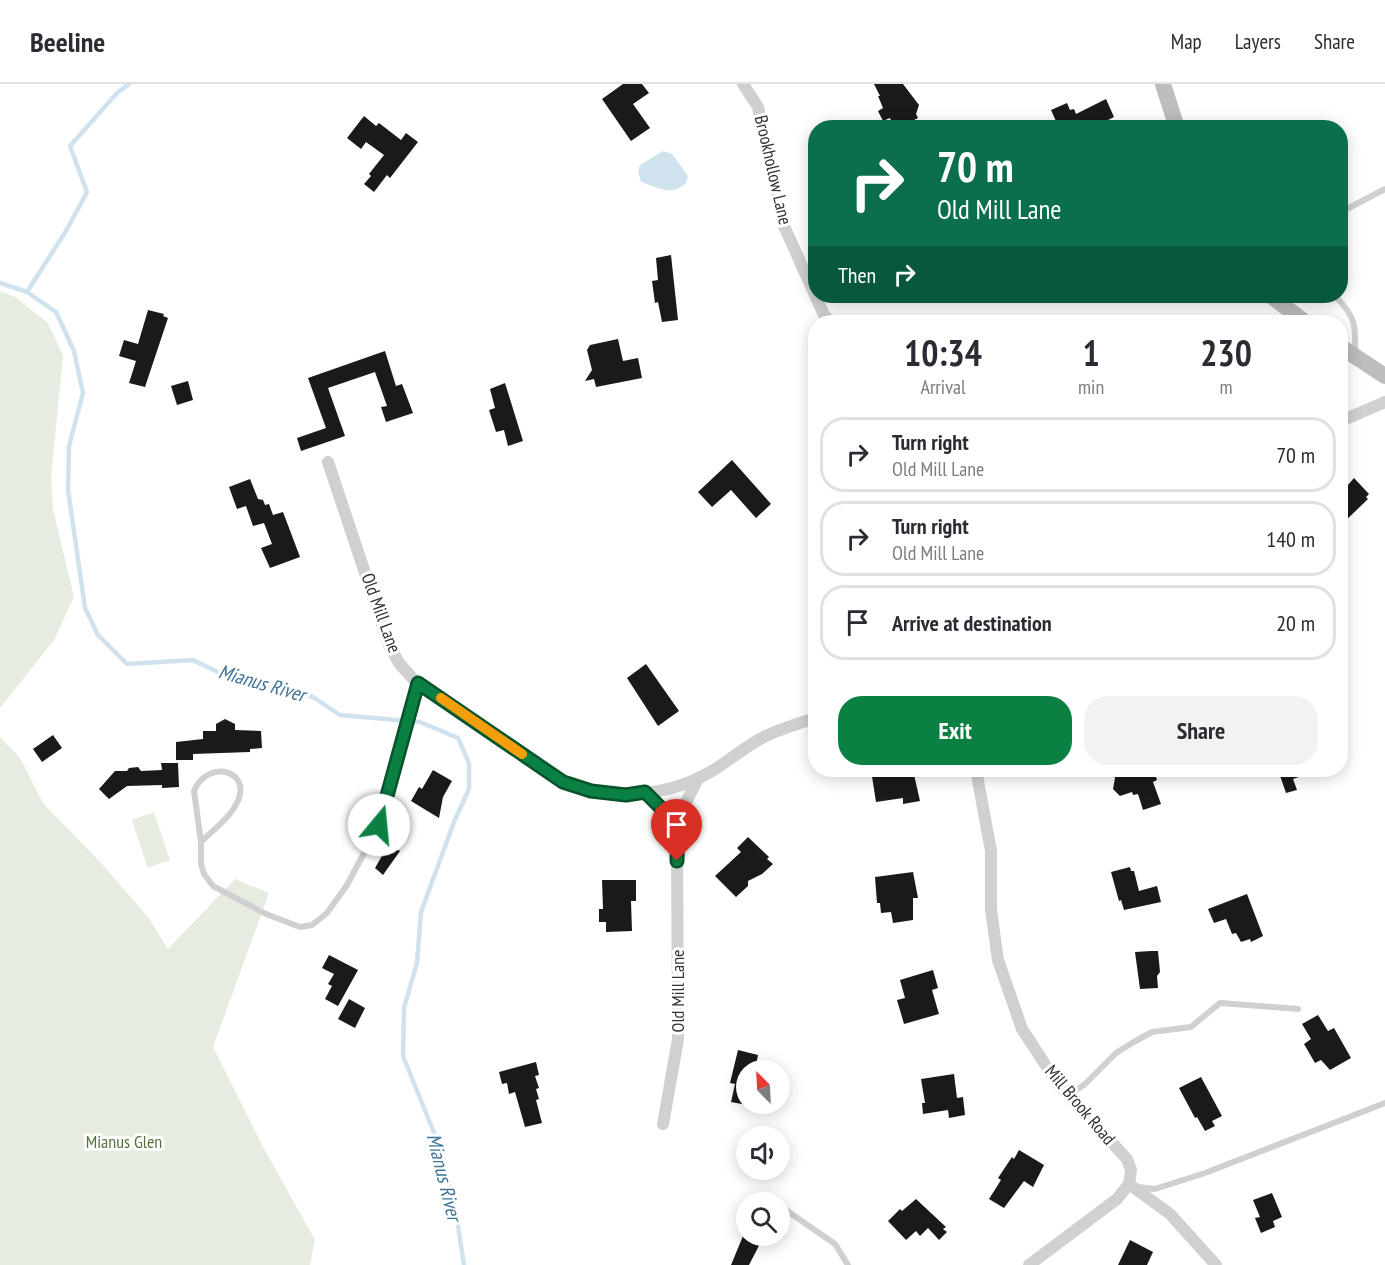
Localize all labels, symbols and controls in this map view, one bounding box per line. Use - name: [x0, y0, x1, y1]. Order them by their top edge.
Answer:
- text: Beeline: [30, 23, 105, 60]
- text: Map: [1171, 28, 1202, 55]
- text: Layers: [1235, 28, 1281, 55]
- text: Share: [1314, 28, 1355, 55]
- street label: Brookhollow Lane: [750, 113, 797, 227]
- text: 70 m: [937, 139, 1014, 194]
- icon: right: [838, 144, 916, 222]
- text: Old Mill Lane: [937, 192, 1062, 226]
- icon: right: [888, 258, 921, 291]
- text: Then: [838, 261, 876, 289]
- text: 10:34: [904, 329, 982, 376]
- text: 1: [1082, 329, 1100, 376]
- text: 230: [1200, 329, 1252, 376]
- text: Arrival: [920, 374, 966, 400]
- text: min: [1078, 374, 1104, 400]
- text: m: [1220, 374, 1233, 400]
- text: Turn right: [892, 428, 969, 456]
- icon: right: [841, 438, 874, 471]
- text: 70 m: [1276, 441, 1315, 469]
- text: Old Mill Lane: [892, 456, 984, 482]
- text: Turn right: [892, 512, 969, 540]
- icon: right: [841, 522, 874, 555]
- text: 140 m: [1266, 525, 1315, 553]
- text: Old Mill Lane: [892, 540, 984, 566]
- street label: Old Mill Lane: [356, 570, 406, 656]
- icon: arrive: [841, 606, 874, 639]
- text: Arrive at destination: [892, 609, 1052, 637]
- text: 20 m: [1276, 609, 1315, 637]
- water label: Mianus River: [216, 658, 311, 708]
- button: Exit: [838, 696, 1072, 765]
- button: Share: [1084, 696, 1318, 765]
- position arrow: [347, 793, 411, 857]
- pin: [651, 799, 702, 861]
- icon: arrive: [660, 808, 693, 841]
- street label: Old Mill Lane: [666, 949, 689, 1033]
- north arrow: [736, 1060, 790, 1114]
- map controls: [736, 1060, 790, 1246]
- street label: Mill Brook Road: [1040, 1060, 1121, 1149]
- button: sound: [736, 1126, 790, 1180]
- park label: Mianus Glen: [86, 1130, 162, 1153]
- water label: Mianus River: [421, 1131, 468, 1226]
- button: search: [736, 1192, 790, 1246]

